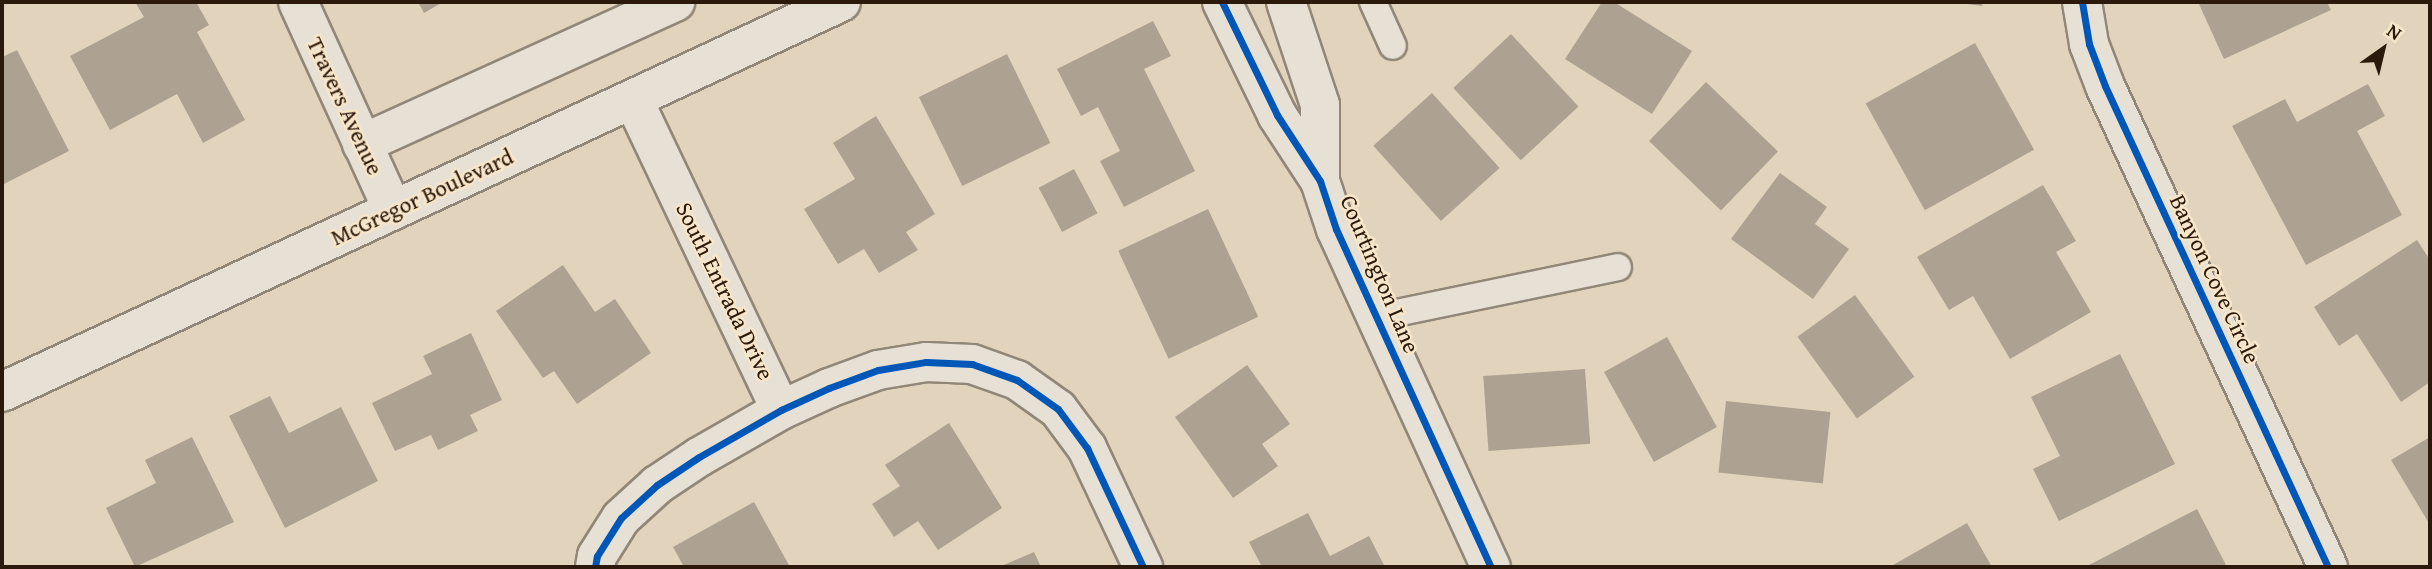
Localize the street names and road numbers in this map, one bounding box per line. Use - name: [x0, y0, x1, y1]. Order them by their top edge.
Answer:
- street label: Travers Avenue: [301, 33, 389, 179]
- street label: McGregor Boulevard: [326, 143, 518, 251]
- street label: Banyon Cove Circle: [2164, 190, 2266, 368]
- street label: Courtington Lane: [1334, 191, 1426, 357]
- street label: South Entrada Drive: [670, 198, 780, 384]

